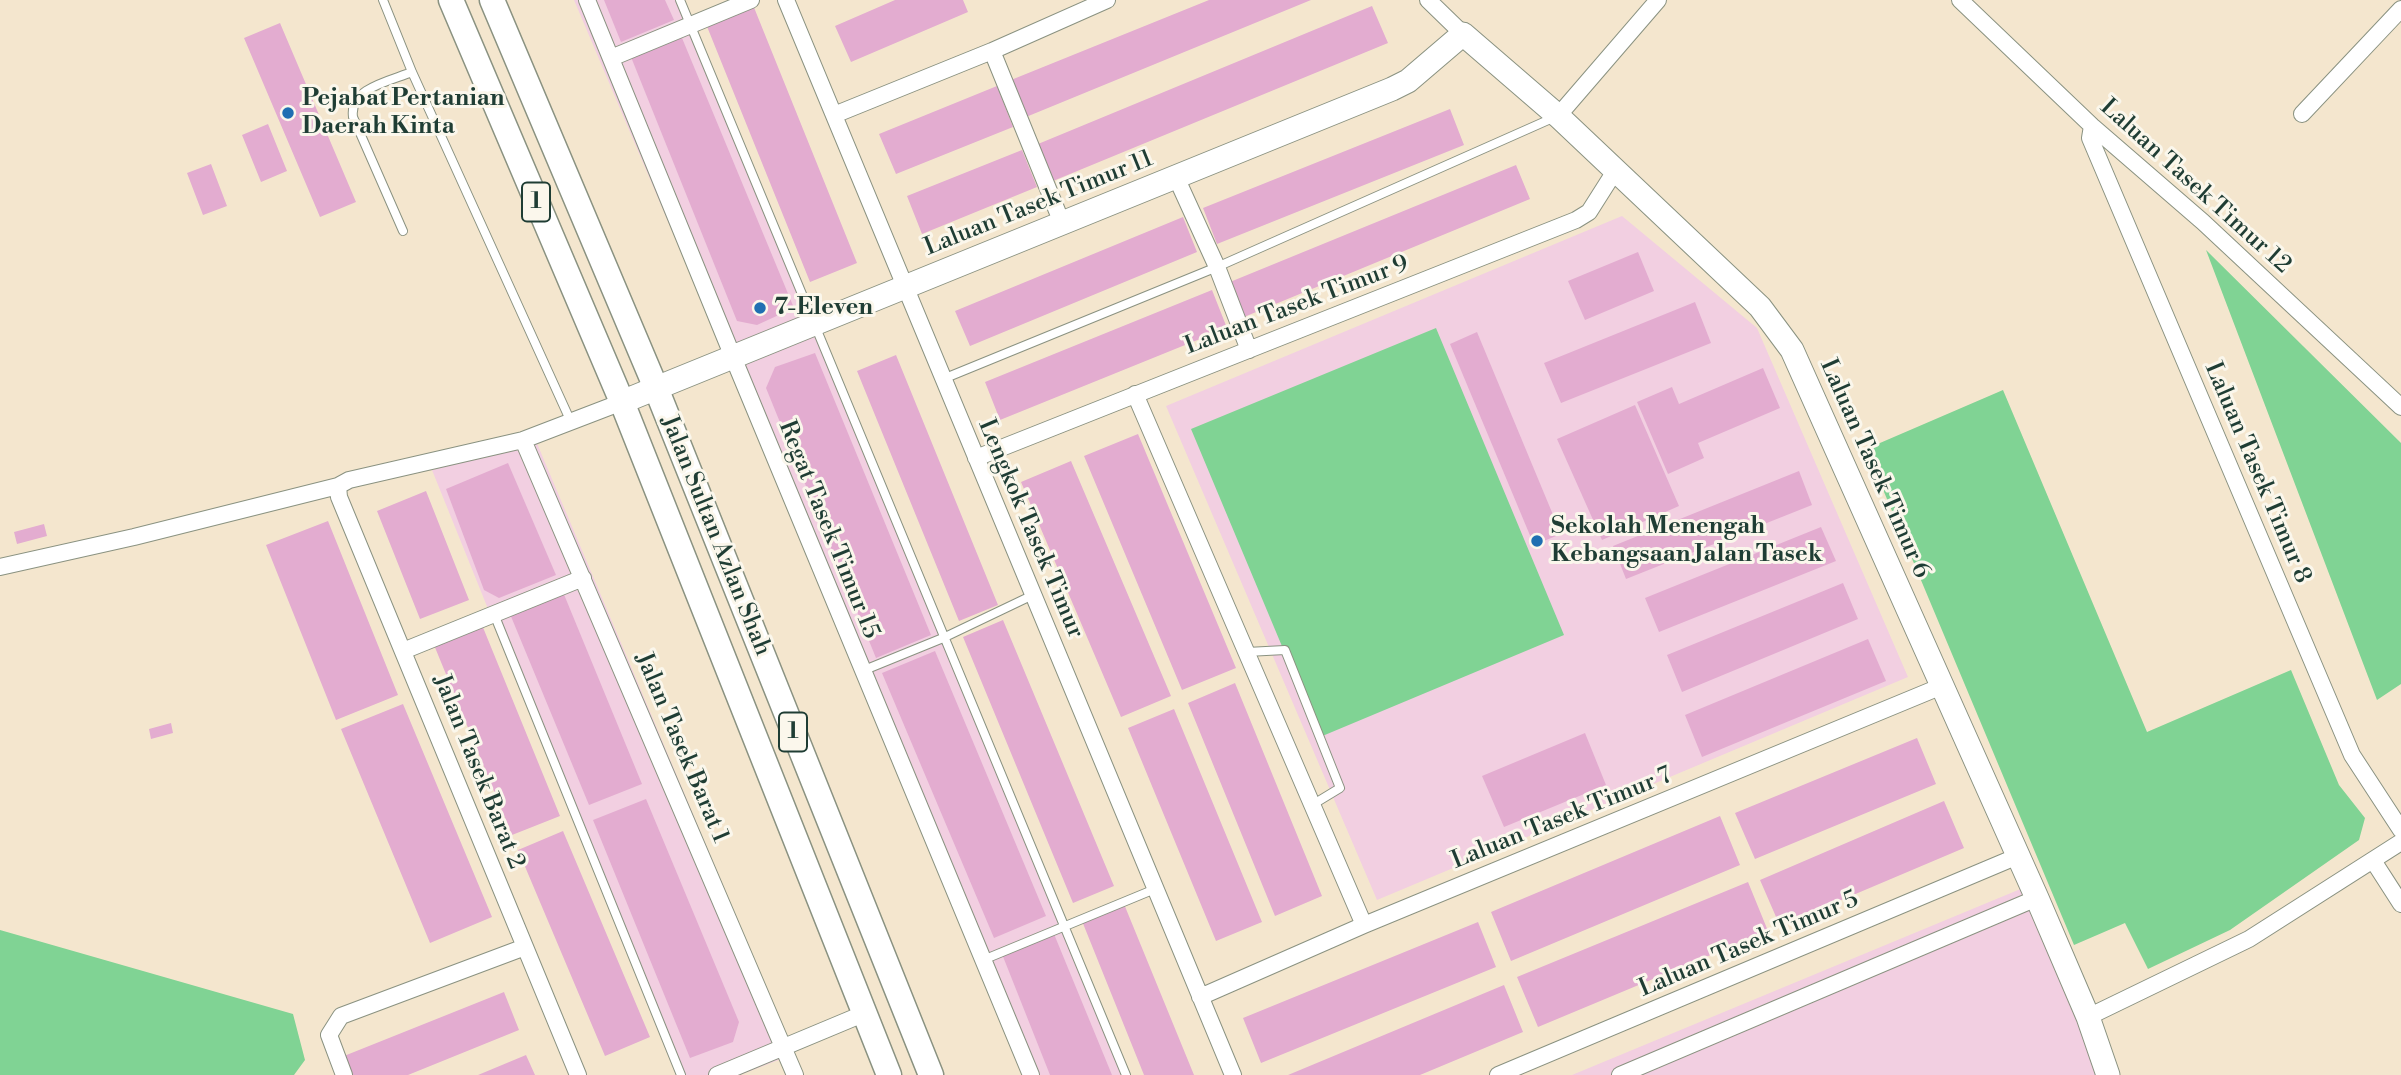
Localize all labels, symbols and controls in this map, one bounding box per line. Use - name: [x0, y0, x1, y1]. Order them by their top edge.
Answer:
- place label: Pejabat Pertanian Daerah Kinta: [302, 85, 505, 141]
- street label: Laluan Tasek Timur 12: [2094, 94, 2296, 280]
- marker: Pejabat Pertanian Daerah Kinta: [280, 105, 296, 121]
- street label: Laluan Tasek Timur 11: [920, 145, 1158, 263]
- road number: 1: [522, 182, 550, 222]
- street label: Laluan Tasek Timur 9: [1181, 250, 1413, 362]
- place label: 7-Eleven: [774, 294, 873, 322]
- marker: 7-Eleven: [752, 300, 768, 316]
- street label: Laluan Tasek Timur 6: [1813, 355, 1935, 583]
- street label: Laluan Tasek Timur 8: [2197, 358, 2317, 588]
- street label: Jalan Sultan Azlan Shah: [654, 412, 776, 660]
- street label: Lengkok Tasek Timur: [971, 415, 1089, 643]
- street label: Regat Tasek Timur 15: [771, 417, 885, 643]
- place label: Sekolah Menengah Kebangsaan Jalan Tasek: [1551, 513, 1823, 569]
- marker: Sekolah Menengah Kebangsaan Jalan Tasek: [1529, 533, 1545, 549]
- street label: Jalan Tasek Barat 1: [628, 649, 734, 847]
- street label: Jalan Tasek Barat 2: [426, 671, 530, 873]
- road number: 1: [779, 712, 807, 752]
- street label: Laluan Tasek Timur 7: [1448, 762, 1676, 876]
- street label: Laluan Tasek Timur 5: [1635, 886, 1863, 1004]

